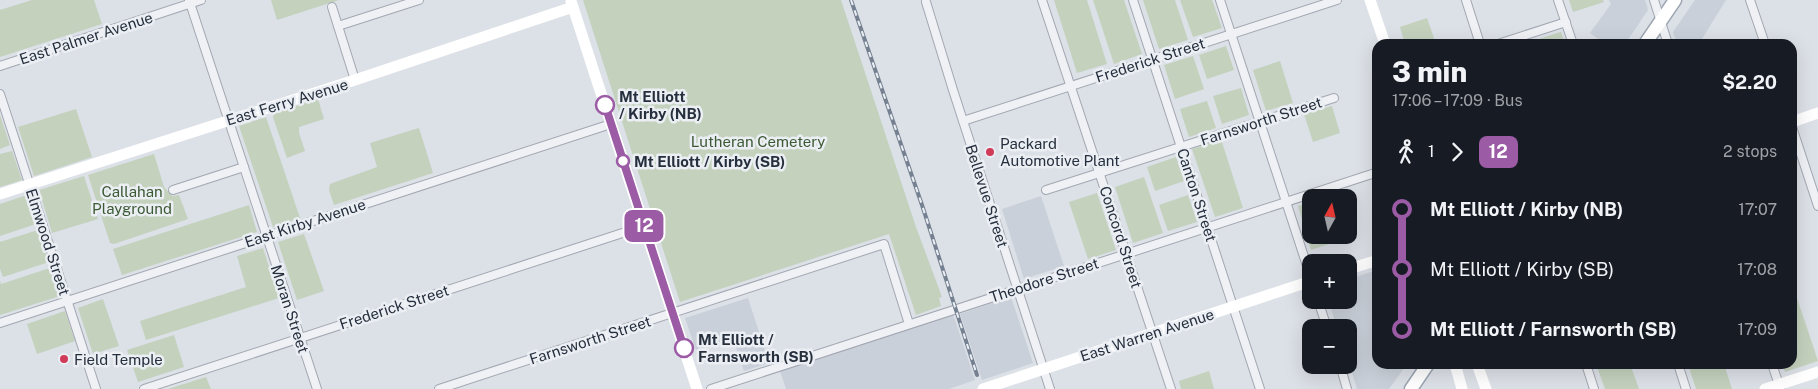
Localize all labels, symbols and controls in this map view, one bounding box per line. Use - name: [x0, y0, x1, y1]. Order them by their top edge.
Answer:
- street label: East Palmer Avenue: [17, 8, 155, 68]
- street label: Frederick Street: [1093, 34, 1207, 86]
- text: 3 min: [1392, 55, 1467, 88]
- text: $2.20: [1722, 71, 1777, 93]
- street label: East Ferry Avenue: [224, 75, 350, 129]
- place label: Mt Elliott / Kirby (NB): [619, 88, 702, 122]
- text: 17:06 – 17:09 · Bus: [1392, 91, 1522, 110]
- street label: Farnsworth Street: [1198, 93, 1324, 149]
- marker: Mt Elliott / Kirby (NB): [595, 95, 615, 115]
- park label: Lutheran Cemetery: [691, 133, 825, 150]
- place label: Packard Automotive Plant: [1000, 135, 1120, 169]
- icon: walk: [1392, 138, 1420, 166]
- icon: forward: [1443, 138, 1471, 166]
- text: 12: [1489, 141, 1508, 162]
- street label: Bellevue Street: [962, 142, 1012, 250]
- text: 1: [1428, 142, 1435, 161]
- text: 2 stops: [1723, 142, 1777, 161]
- marker: Packard Automotive Plant: [984, 146, 996, 158]
- street label: Canton Street: [1174, 146, 1220, 244]
- place label: Mt Elliott / Kirby (SB): [634, 153, 785, 170]
- marker: Mt Elliott / Kirby (SB): [616, 154, 630, 168]
- park label: Callahan Playground: [92, 183, 172, 217]
- street label: Concord Street: [1097, 184, 1146, 290]
- street label: Elmwood Street: [23, 186, 73, 298]
- north arrow: [1302, 189, 1358, 244]
- map controls: [1302, 189, 1357, 374]
- street label: East Kirby Avenue: [242, 195, 368, 251]
- text: Mt Elliott / Kirby (NB): [1430, 198, 1623, 220]
- text: 17:07: [1738, 200, 1777, 219]
- line badge: 12: [622, 210, 666, 242]
- text: 12: [634, 215, 654, 236]
- street label: Theodore Street: [987, 254, 1101, 306]
- button: +: [1302, 254, 1357, 309]
- text: Mt Elliott / Kirby (SB): [1430, 258, 1614, 280]
- text: 17:08: [1737, 260, 1777, 279]
- street label: Moran Street: [268, 263, 312, 355]
- street label: Frederick Street: [337, 281, 451, 333]
- street label: East Warren Avenue: [1078, 305, 1216, 365]
- street label: Farnsworth Street: [527, 312, 653, 368]
- text: Mt Elliott / Farnsworth (SB): [1430, 318, 1677, 340]
- button: −: [1302, 319, 1357, 374]
- text: 17:09: [1738, 320, 1777, 339]
- place label: Mt Elliott / Farnsworth (SB): [698, 331, 814, 365]
- marker: Mt Elliott / Farnsworth (SB): [674, 338, 694, 358]
- place label: Field Temple: [74, 351, 163, 368]
- marker: Field Temple: [58, 353, 70, 365]

